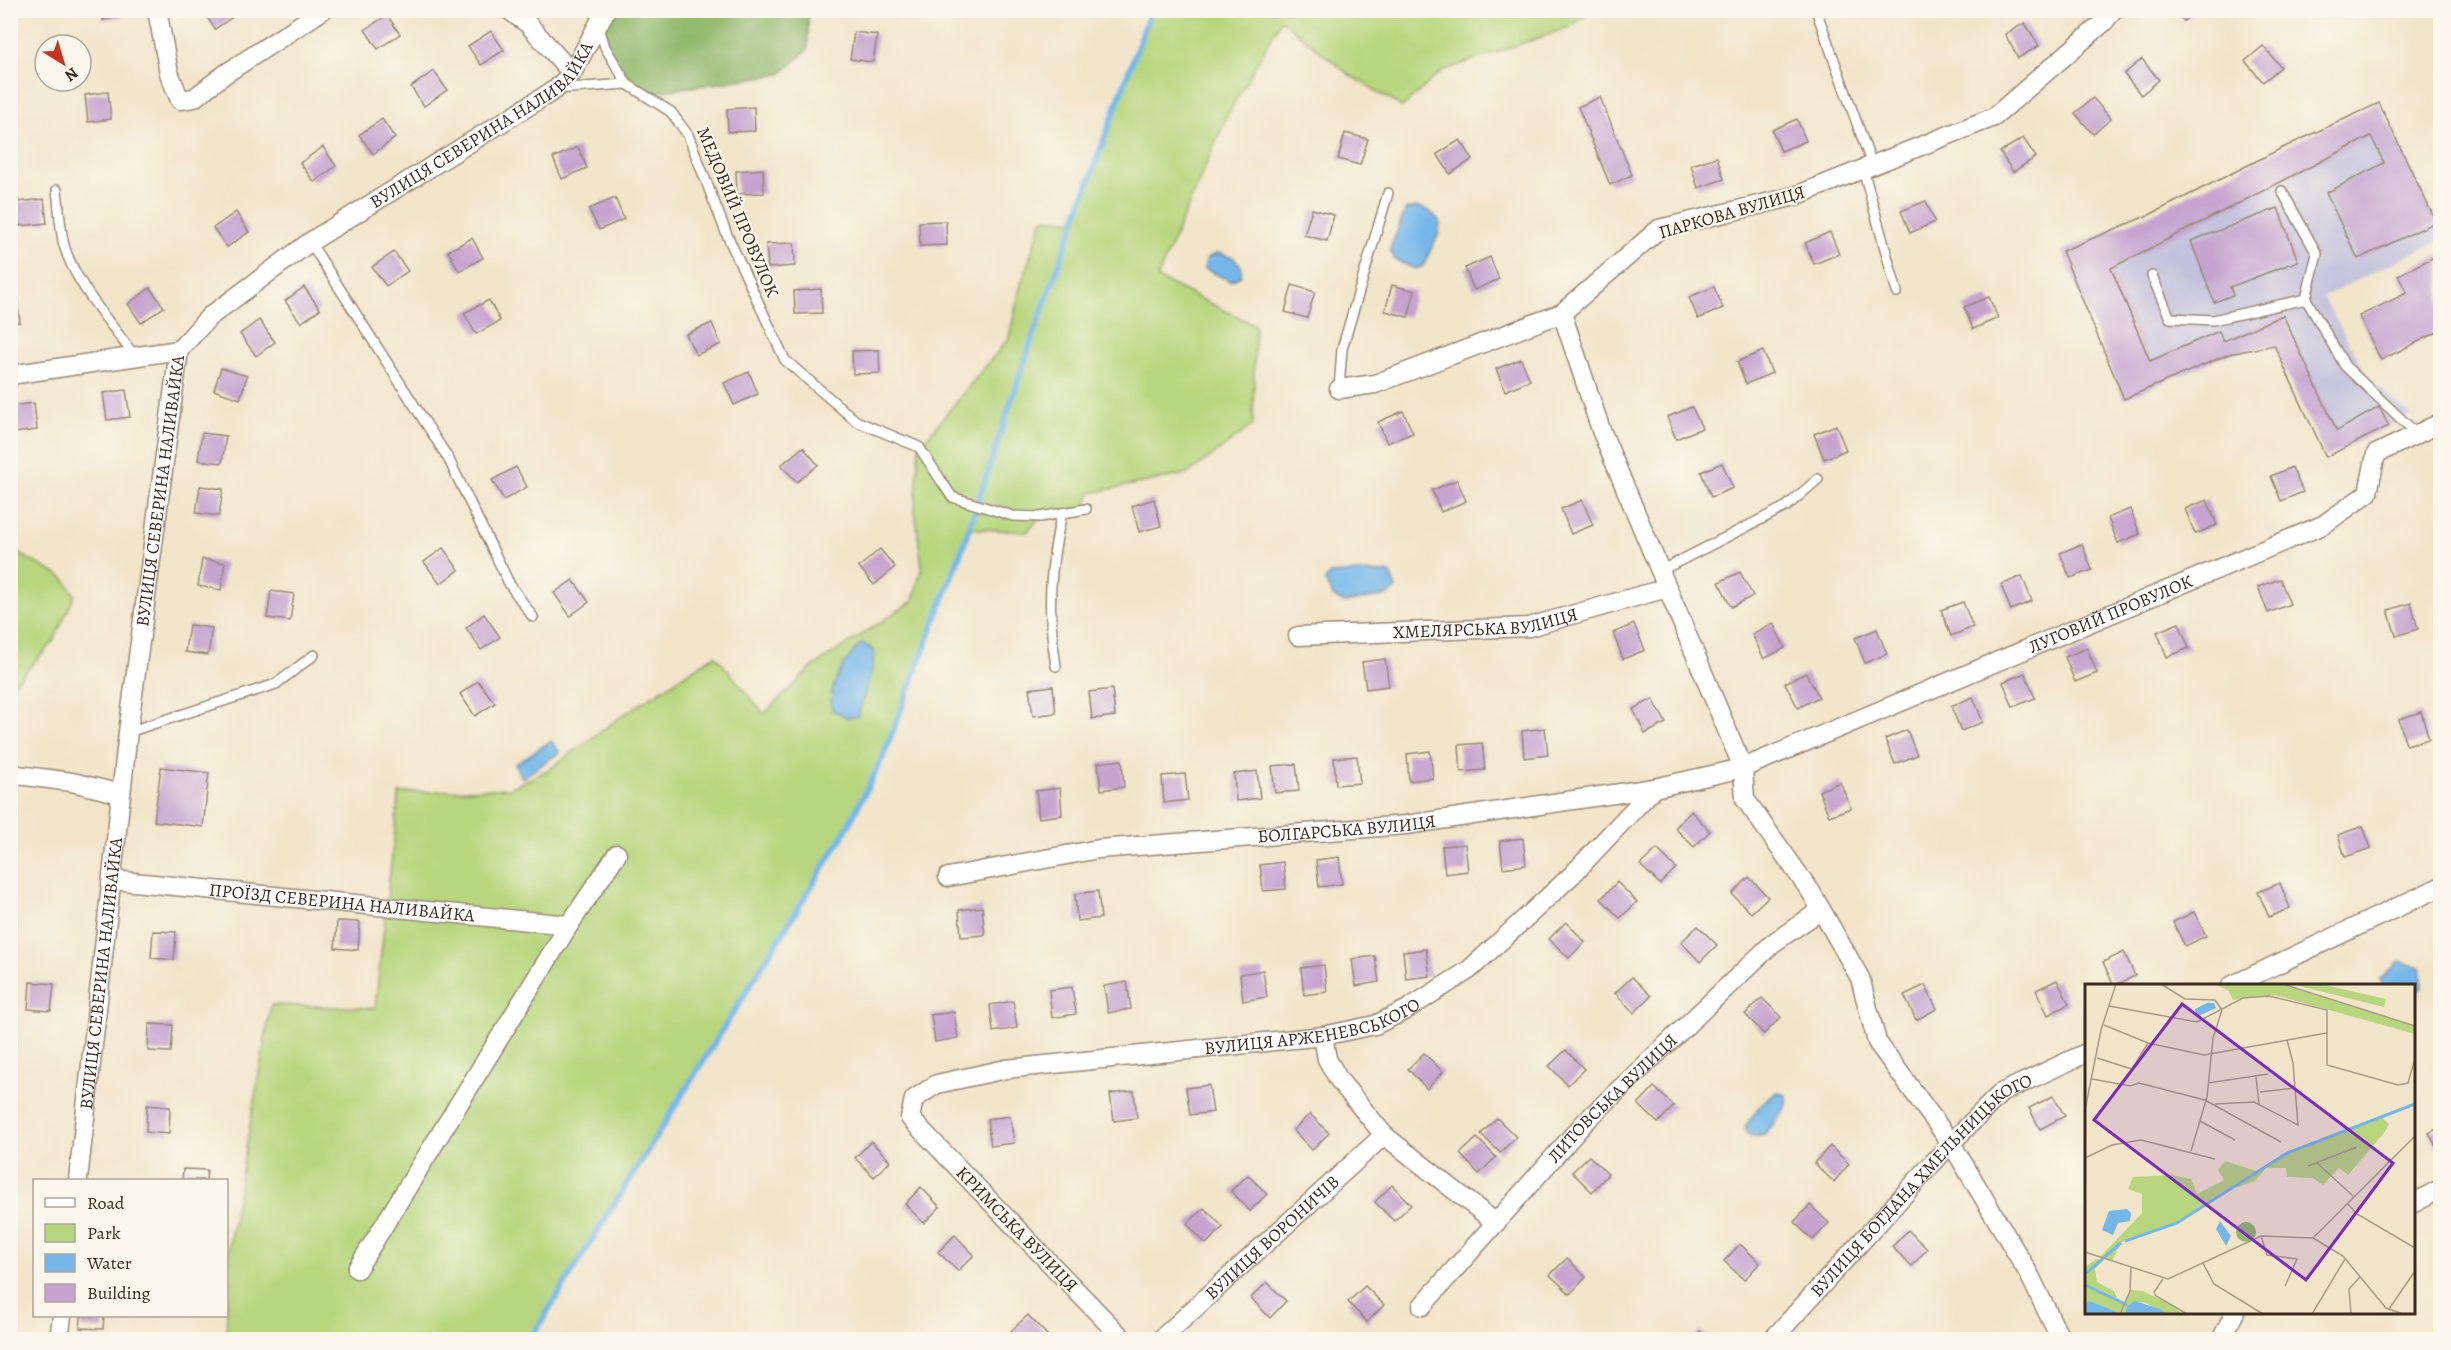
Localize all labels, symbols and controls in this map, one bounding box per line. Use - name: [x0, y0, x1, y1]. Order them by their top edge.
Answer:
- north arrow: [33, 33, 93, 93]
- street label: ВУЛИЦЯ СЕВЕРИНА НАЛИВАЙКА: [365, 37, 599, 214]
- text: N: [60, 62, 83, 87]
- street label: МЕДОВИЙ ПРОВУЛОК: [691, 123, 785, 301]
- street label: ПАРКОВА ВУЛИЦЯ: [1656, 180, 1808, 244]
- street label: ВУЛИЦЯ СЕВЕРИНА НАЛИВАЙКА: [130, 353, 190, 628]
- street label: ЛУГОВИЙ ПРОВУЛОК: [2025, 569, 2197, 659]
- street label: ХМЕЛЯРСЬКА ВУЛИЦЯ: [1392, 602, 1580, 644]
- street label: БОЛГАРСЬКА ВУЛИЦЯ: [1257, 809, 1437, 849]
- street label: ВУЛИЦЯ СЕВЕРИНА НАЛИВАЙКА: [74, 836, 128, 1111]
- street label: ПРОЇЗД СЕВЕРИНА НАЛИВАЙКА: [208, 878, 476, 928]
- inset map: [2085, 984, 2415, 1314]
- street label: ВУЛИЦЯ АРЖЕНЕВСЬКОГО: [1203, 992, 1425, 1060]
- street label: ЛИТОВСЬКА ВУЛИЦЯ: [1542, 1028, 1682, 1168]
- street label: ВУЛИЦЯ БОГДАНА ХМЕЛЬНИЦЬКОГО: [1805, 1068, 2036, 1302]
- street label: КРИМСЬКА ВУЛИЦЯ: [951, 1161, 1083, 1297]
- street label: ВУЛИЦЯ ВОРОНИЧІВ: [1200, 1170, 1344, 1305]
- legend: [33, 1179, 228, 1317]
- text: Road: [87, 1191, 125, 1215]
- text: Park: [87, 1221, 121, 1245]
- text: Water: [86, 1251, 132, 1275]
- text: Building: [87, 1281, 151, 1305]

